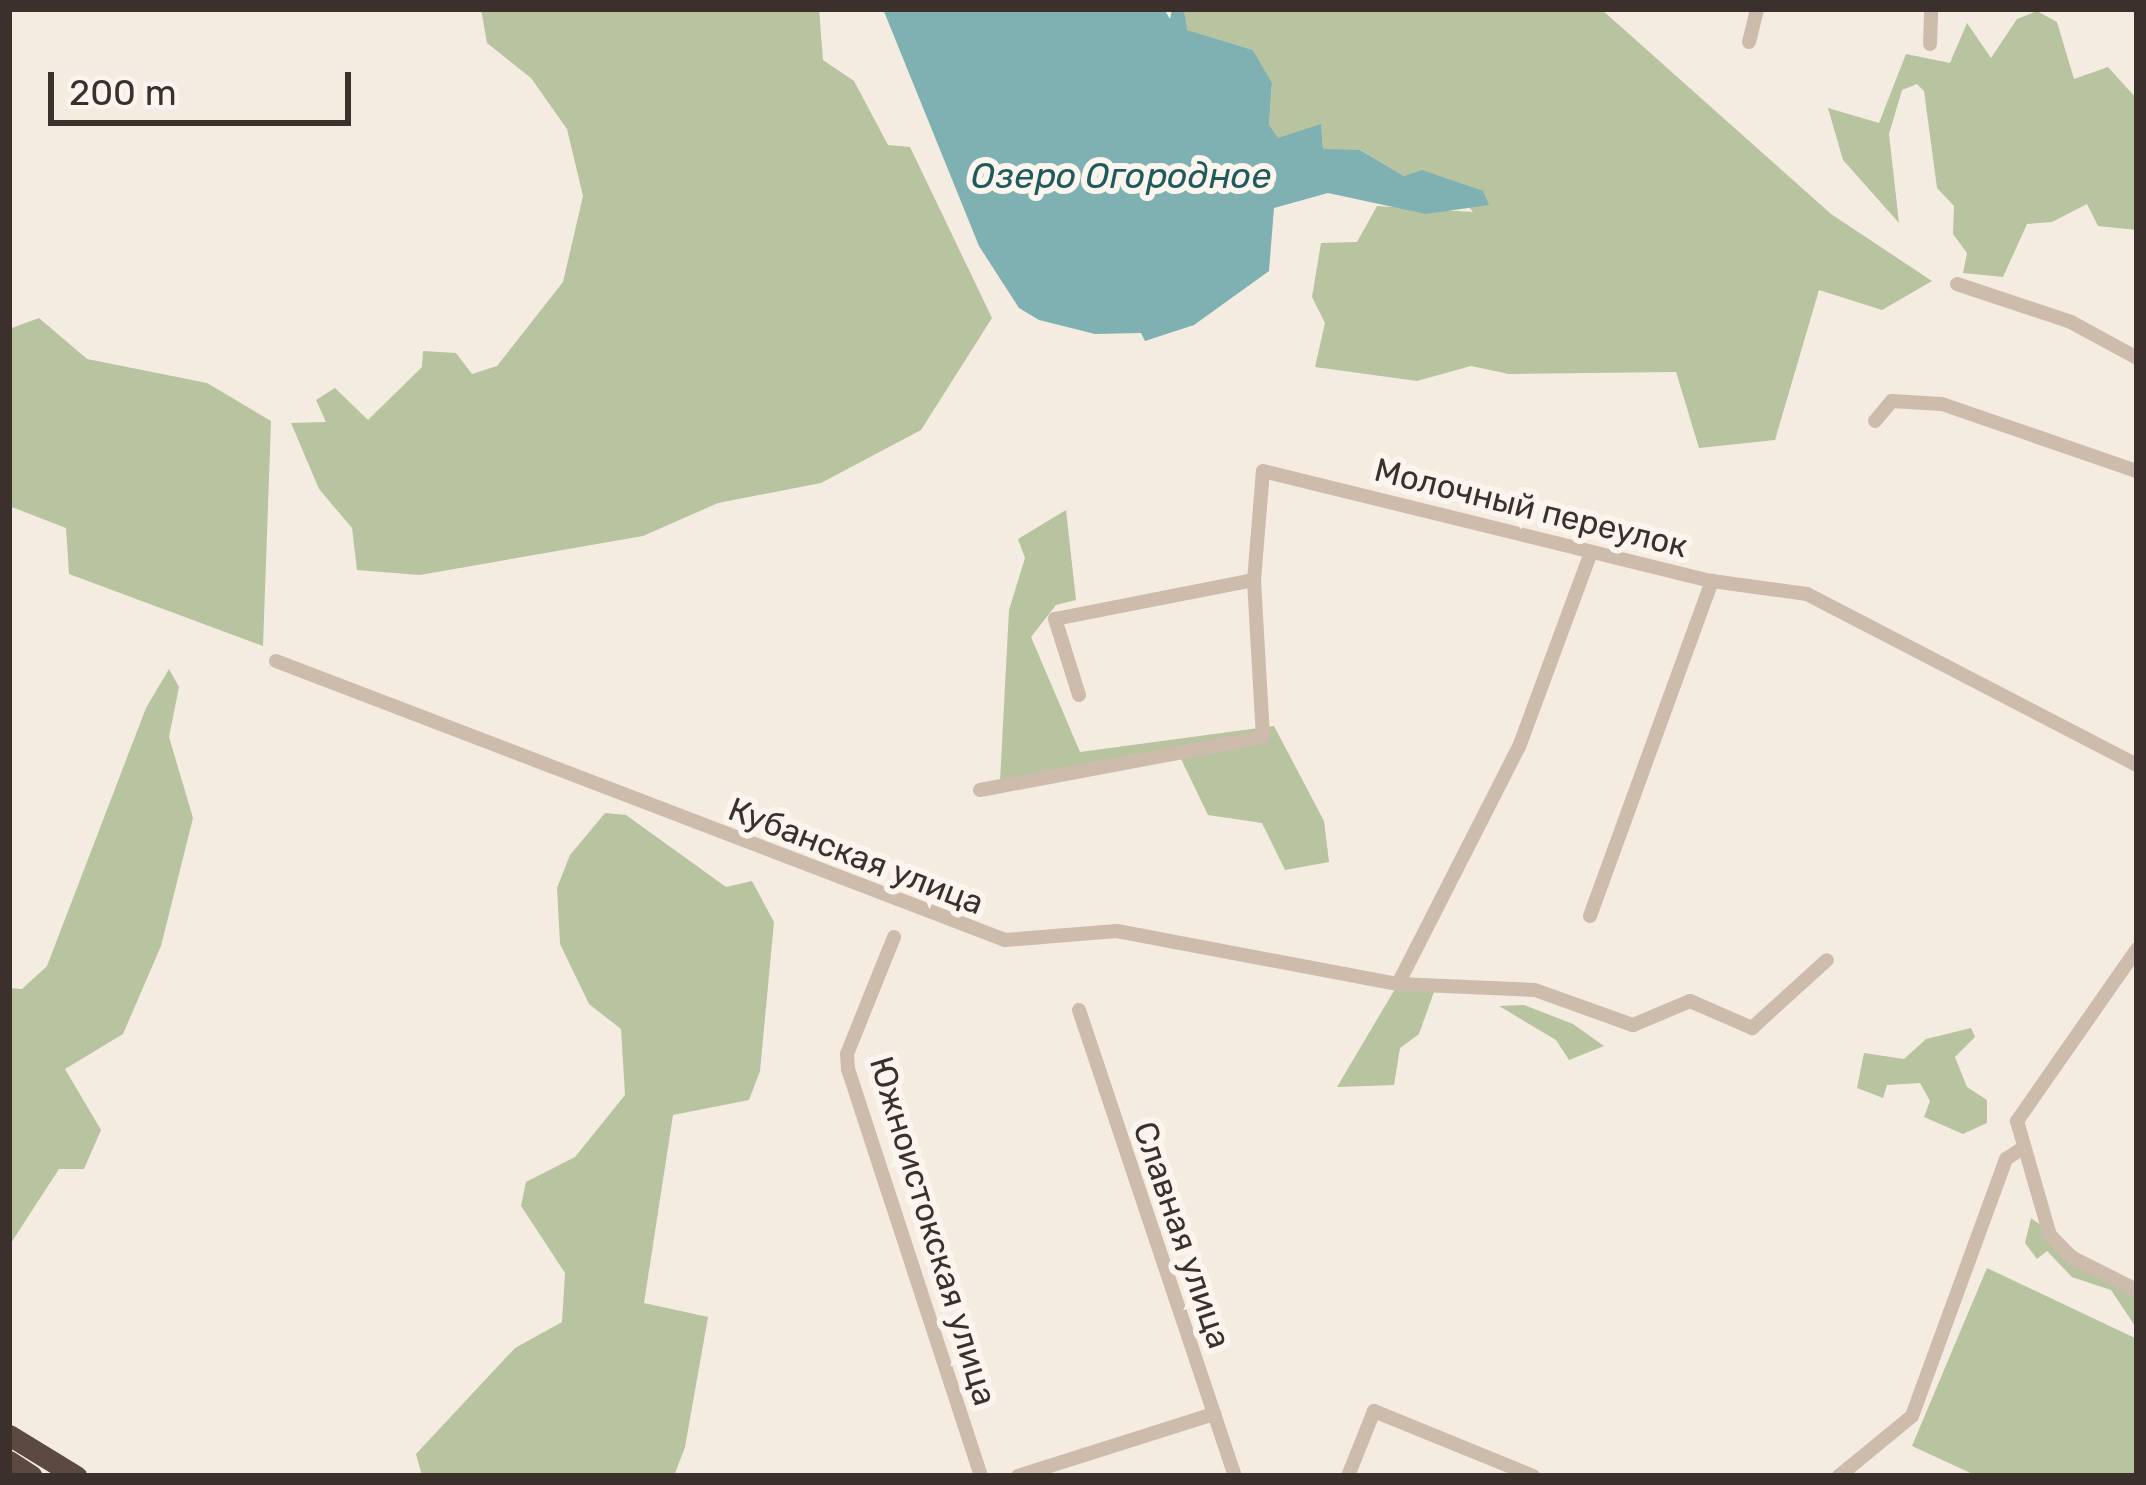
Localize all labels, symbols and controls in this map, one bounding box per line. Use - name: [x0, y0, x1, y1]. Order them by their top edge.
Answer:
- scale bar: [54, 48, 357, 122]
- text: 200 m: [69, 71, 177, 114]
- water label: Озеро Огородное: [971, 154, 1271, 198]
- street label: Молочный переулок: [1370, 450, 1692, 566]
- street label: Кубанская улица: [723, 789, 989, 923]
- street label: Южноистокская улица: [861, 1052, 1005, 1410]
- street label: Славная улица: [1125, 1116, 1239, 1354]

